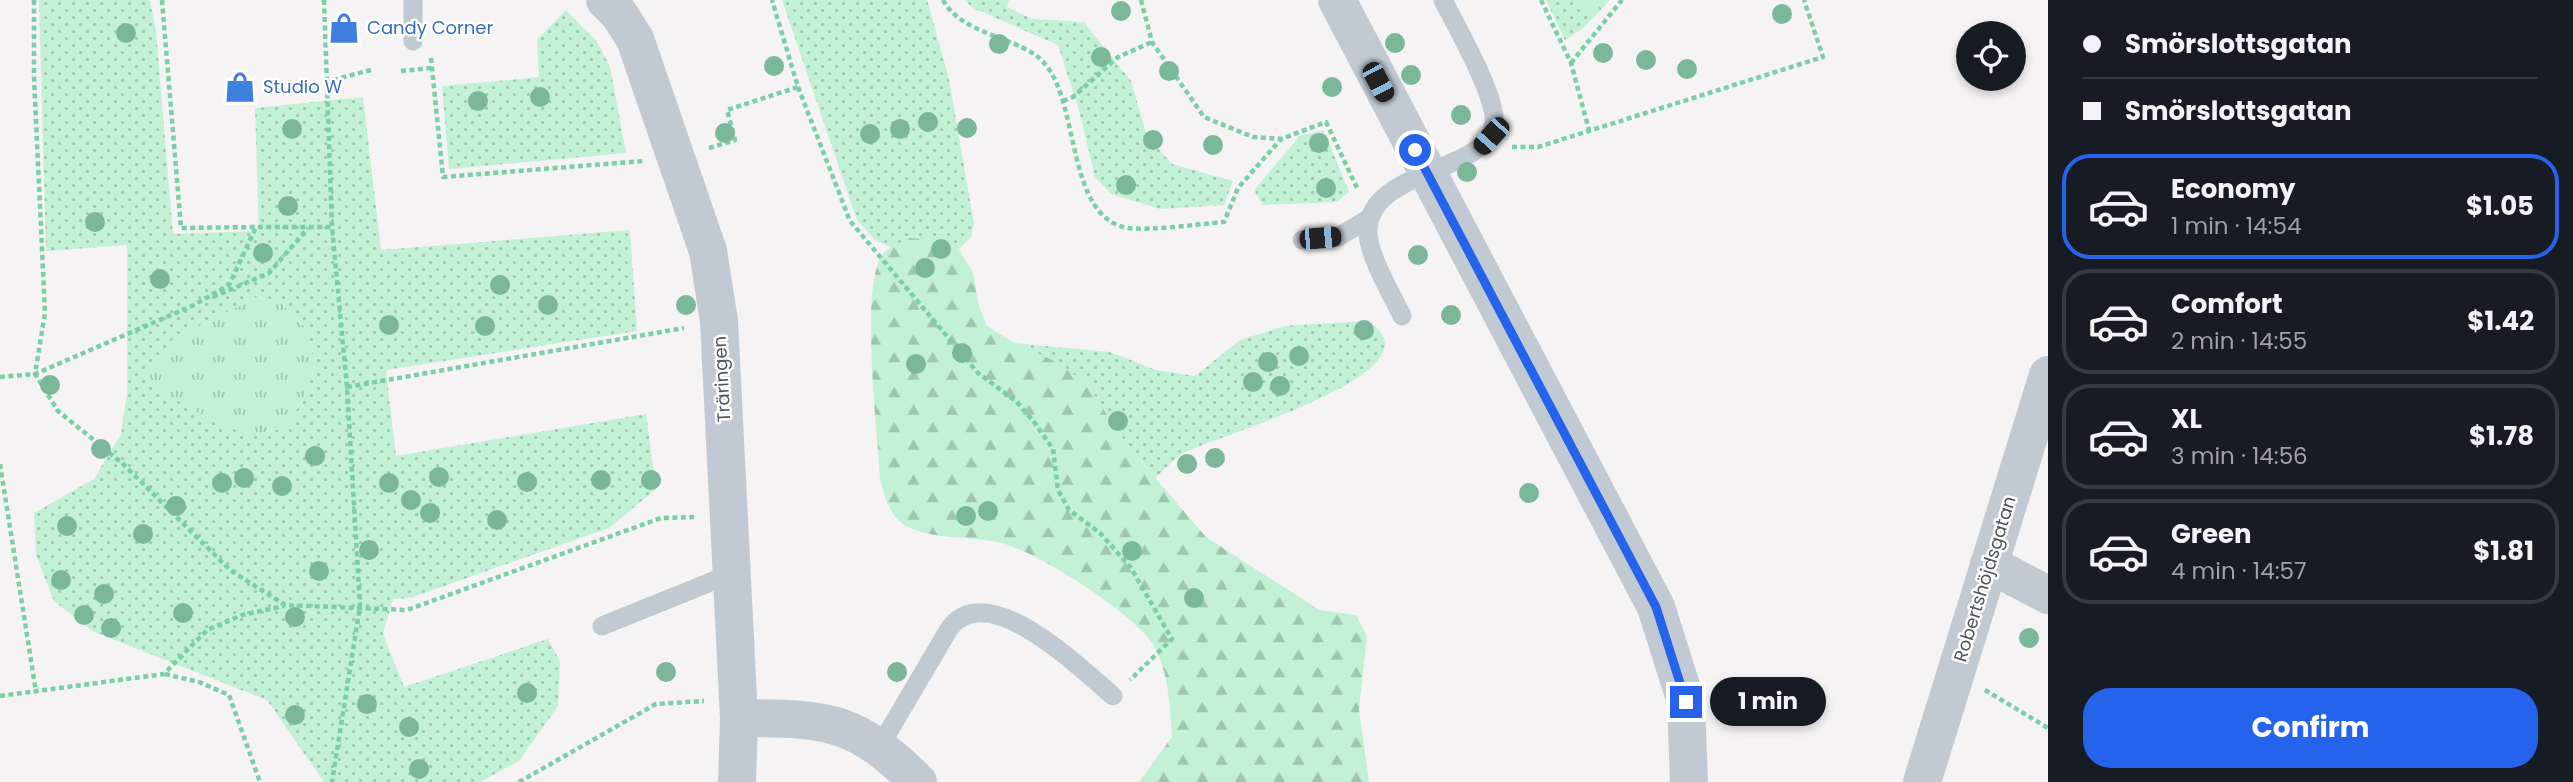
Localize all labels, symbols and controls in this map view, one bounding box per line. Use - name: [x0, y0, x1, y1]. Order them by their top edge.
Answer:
- shop icon: Candy Corner: [327, 11, 361, 45]
- place label: Candy Corner: [367, 15, 494, 40]
- map controls: [1956, 21, 2026, 91]
- button: locate: [1956, 21, 2026, 91]
- text: Smörslottsgatan: [2125, 26, 2352, 62]
- car: [1359, 59, 1398, 105]
- shop icon: Studio W: [223, 70, 257, 104]
- place label: Studio W: [263, 74, 343, 99]
- text: Smörslottsgatan: [2125, 93, 2352, 129]
- car: [1470, 113, 1513, 159]
- route start: [1399, 134, 1431, 166]
- text: Economy: [2171, 171, 2295, 207]
- icon: car: [2087, 175, 2150, 238]
- text: $1.05: [2466, 188, 2534, 224]
- text: 1 min · 14:54: [2171, 210, 2301, 242]
- car: [1299, 226, 1342, 250]
- text: Comfort: [2171, 286, 2283, 322]
- icon: car: [2087, 290, 2150, 353]
- text: $1.42: [2467, 303, 2534, 339]
- text: 2 min · 14:55: [2171, 325, 2307, 357]
- street label: Träringen: [707, 335, 736, 423]
- text: XL: [2171, 401, 2202, 437]
- icon: car: [2087, 405, 2150, 468]
- text: $1.78: [2469, 418, 2534, 454]
- text: 3 min · 14:56: [2171, 440, 2308, 472]
- street label: Robertshöjdsgatan: [1947, 493, 2022, 665]
- text: Green: [2171, 516, 2252, 552]
- icon: car: [2087, 520, 2150, 583]
- text: $1.81: [2473, 533, 2534, 569]
- text: 4 min · 14:57: [2171, 555, 2307, 587]
- callout: 1 min: [1710, 678, 1826, 726]
- text: 1 min: [1738, 685, 1798, 717]
- route end: [1670, 686, 1702, 718]
- button: Confirm: [2083, 688, 2538, 768]

